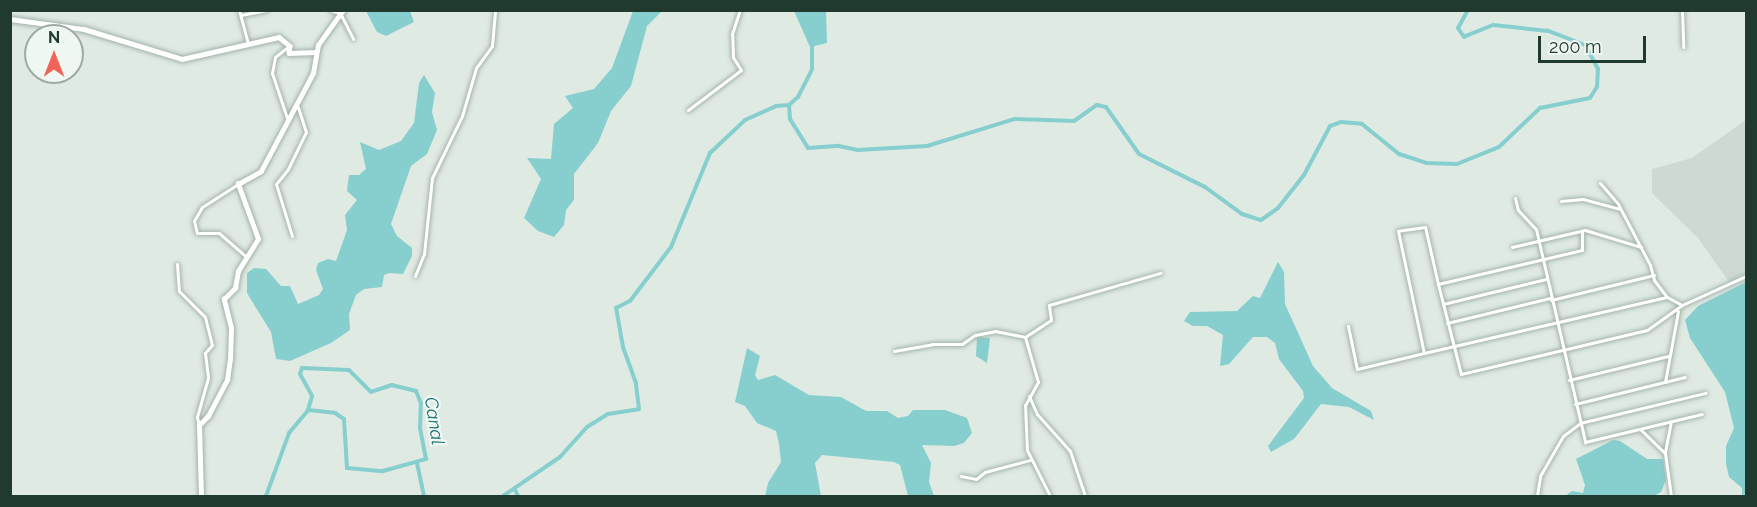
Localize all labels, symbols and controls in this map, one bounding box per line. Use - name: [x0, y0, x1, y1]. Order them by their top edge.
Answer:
- north arrow: [24, 24, 84, 84]
- scale bar: [1541, 24, 1649, 62]
- text: N: [48, 28, 60, 47]
- text: 200 m: [1549, 36, 1602, 57]
- water label: Canal: [420, 396, 448, 446]

